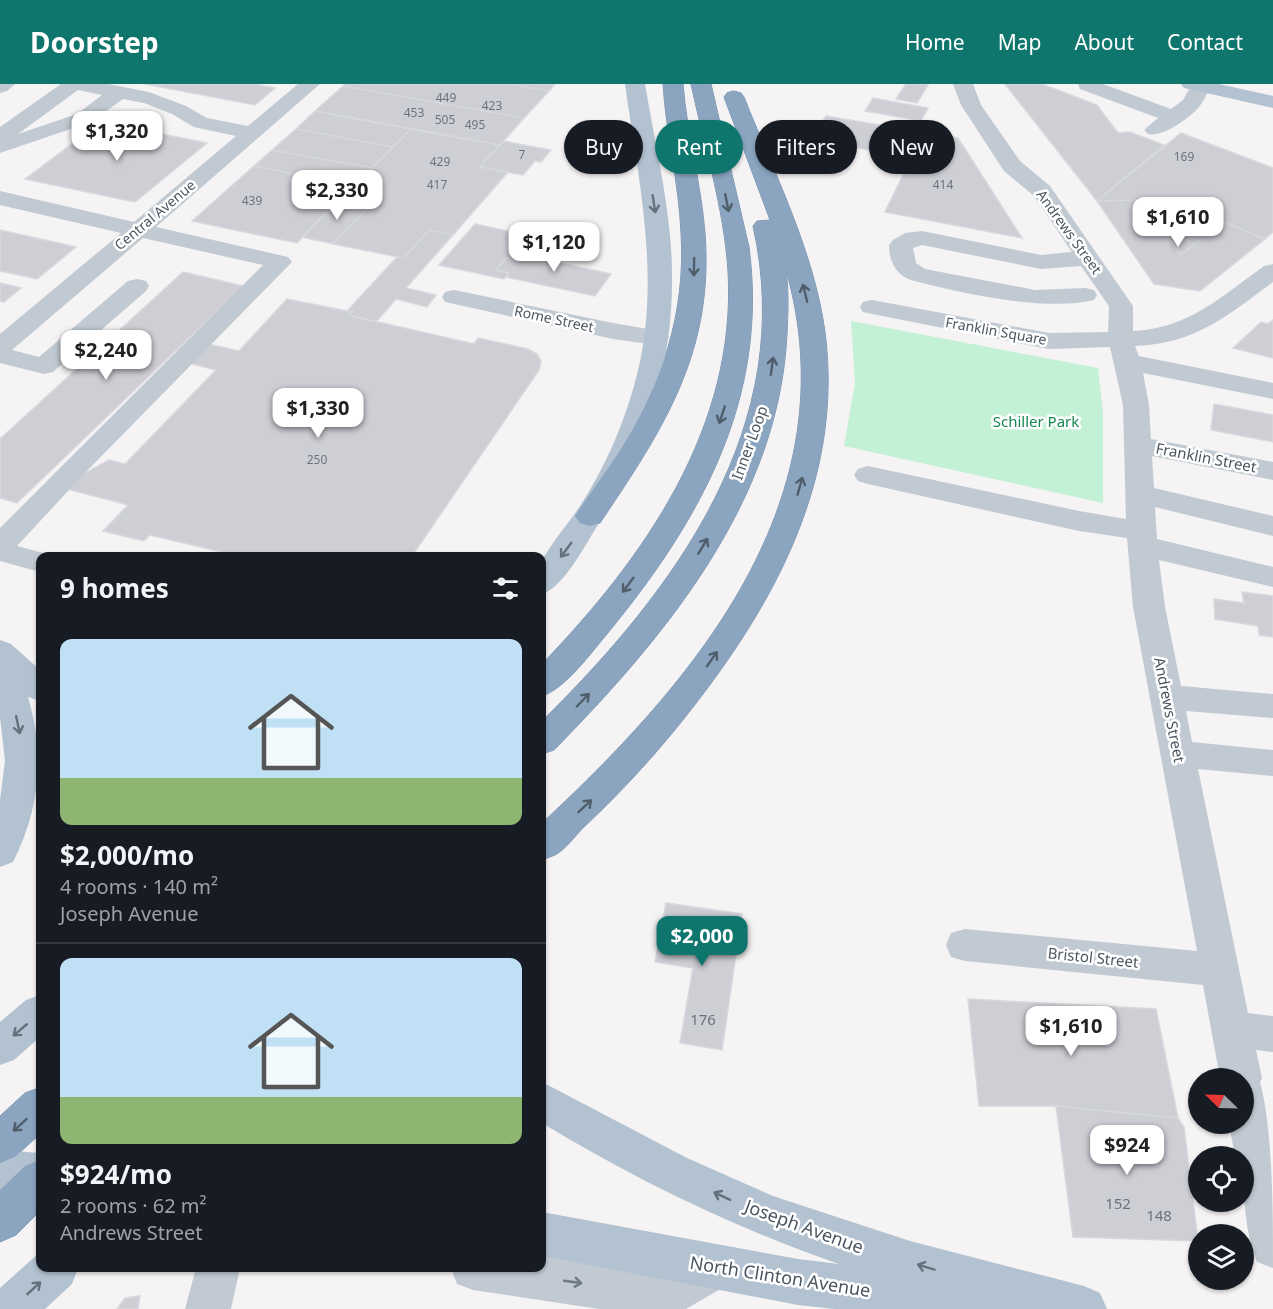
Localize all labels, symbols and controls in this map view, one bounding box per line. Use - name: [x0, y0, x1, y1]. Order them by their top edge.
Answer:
- text: Doorstep: [30, 23, 159, 61]
- text: Home: [905, 28, 965, 56]
- text: Map: [998, 28, 1041, 56]
- text: About: [1074, 28, 1134, 56]
- text: Contact: [1167, 28, 1243, 56]
- house number: 449: [436, 89, 456, 106]
- house number: 423: [482, 97, 502, 114]
- house number: 453: [404, 104, 424, 121]
- pin: $1,320: [68, 111, 166, 162]
- house number: 505: [435, 111, 455, 128]
- house number: 495: [465, 116, 485, 133]
- text: $1,320: [86, 117, 148, 144]
- chip: Buy: [564, 120, 643, 174]
- chip: Rent: [655, 120, 743, 174]
- chip: Filters: [755, 120, 857, 174]
- chip: New: [869, 120, 955, 174]
- house number: 7: [519, 146, 526, 163]
- house number: 169: [1174, 148, 1194, 165]
- house number: 429: [430, 153, 450, 170]
- pin: $2,330: [288, 170, 386, 221]
- street label: Central Avenue: [110, 175, 199, 254]
- text: $2,330: [306, 176, 368, 203]
- house number: 417: [427, 176, 447, 193]
- house number: 414: [933, 176, 953, 193]
- street label: Andrews Street: [1032, 186, 1106, 278]
- house number: 439: [242, 192, 262, 209]
- one-way arrow: [722, 193, 734, 212]
- one-way arrow: [649, 194, 660, 213]
- pin: $1,610: [1129, 197, 1227, 248]
- text: $1,610: [1147, 203, 1209, 230]
- pin: $1,120: [505, 222, 603, 273]
- text: $1,120: [523, 228, 585, 255]
- one-way arrow: [689, 256, 700, 276]
- one-way arrow: [798, 284, 810, 303]
- street label: Rome Street: [513, 301, 596, 336]
- street label: Franklin Square: [944, 312, 1048, 349]
- pin: $2,240: [57, 330, 155, 381]
- text: $2,240: [75, 336, 137, 363]
- one-way arrow: [767, 356, 778, 376]
- pin: $1,330: [269, 388, 367, 439]
- text: $1,330: [287, 394, 349, 421]
- street label: Inner Loop: [726, 403, 772, 482]
- one-way arrow: [716, 405, 727, 424]
- park label: Schiller Park: [993, 411, 1079, 431]
- street label: Franklin Street: [1154, 437, 1259, 477]
- house number: 250: [307, 451, 327, 468]
- one-way arrow: [795, 477, 806, 496]
- one-way arrow: [697, 538, 709, 555]
- one-way arrow: [560, 542, 573, 558]
- text: 9 homes: [60, 570, 169, 606]
- icon: filters: [489, 572, 522, 605]
- one-way arrow: [622, 577, 635, 593]
- one-way arrow: [706, 651, 718, 668]
- street label: Andrews Street: [1150, 655, 1190, 765]
- icon: home: [237, 678, 345, 786]
- one-way arrow: [576, 692, 590, 707]
- one-way arrow: [13, 714, 24, 734]
- one-way arrow: [577, 799, 592, 813]
- text: $2,000/mo: [60, 837, 194, 873]
- text: 4 rooms · 140 m²: [60, 873, 218, 900]
- text: Joseph Avenue: [60, 900, 199, 927]
- pin: $2,000: [653, 916, 751, 967]
- text: $2,000: [671, 922, 733, 949]
- street label: Bristol Street: [1047, 942, 1140, 972]
- icon: home: [237, 997, 345, 1105]
- pin: $1,610: [1022, 1006, 1120, 1057]
- house number: 176: [690, 1009, 716, 1029]
- text: $1,610: [1040, 1012, 1102, 1039]
- one-way arrow: [13, 1023, 28, 1037]
- north arrow: [1188, 1068, 1254, 1134]
- map controls: [1188, 1068, 1254, 1290]
- one-way arrow: [13, 1118, 28, 1132]
- pin: $924: [1091, 1125, 1163, 1176]
- text: $924: [1104, 1131, 1150, 1158]
- button: locate: [1188, 1146, 1254, 1212]
- text: $924/mo: [60, 1156, 172, 1192]
- one-way arrow: [714, 1190, 732, 1201]
- text: 2 rooms · 62 m²: [60, 1192, 207, 1219]
- street label: Joseph Avenue: [740, 1193, 867, 1259]
- house number: 152: [1105, 1193, 1131, 1213]
- house number: 148: [1146, 1205, 1172, 1225]
- text: Andrews Street: [60, 1219, 203, 1246]
- button: layers: [1188, 1224, 1254, 1290]
- street label: North Clinton Avenue: [688, 1250, 872, 1302]
- one-way arrow: [917, 1261, 936, 1272]
- one-way arrow: [562, 1277, 582, 1288]
- one-way arrow: [26, 1281, 41, 1295]

